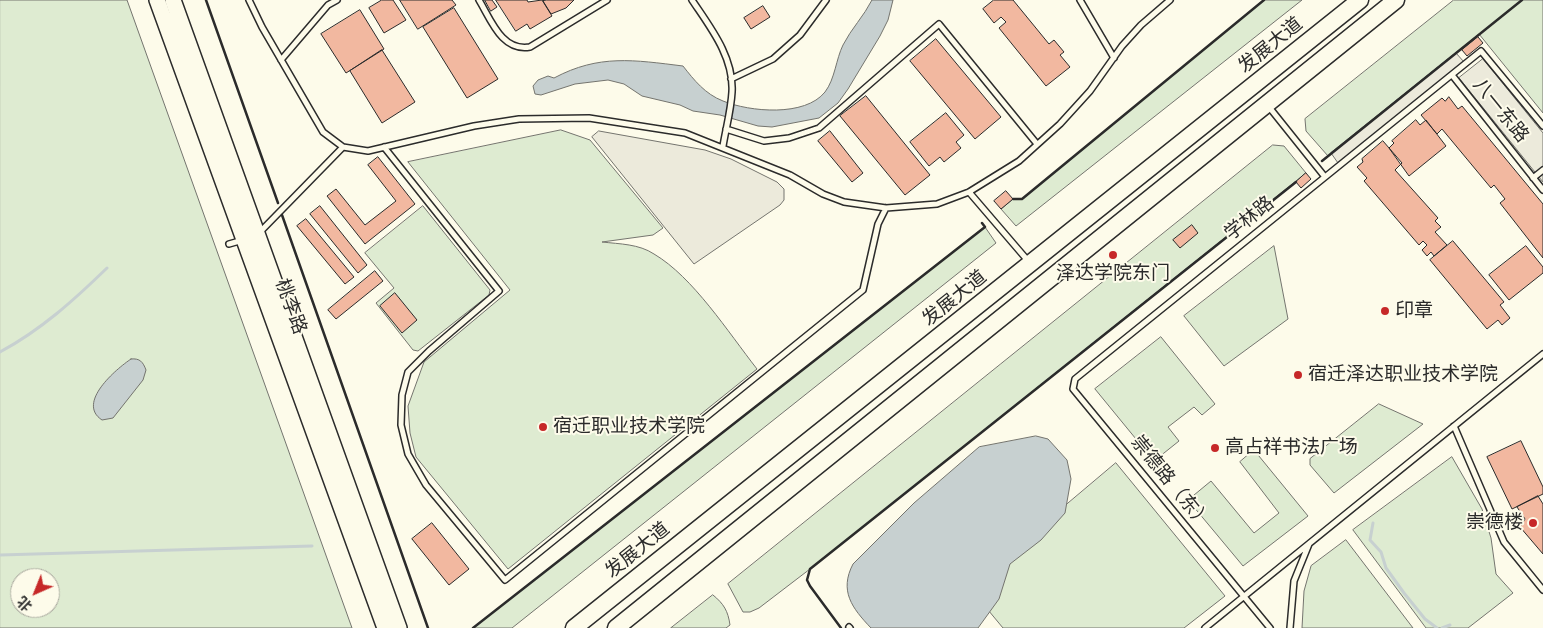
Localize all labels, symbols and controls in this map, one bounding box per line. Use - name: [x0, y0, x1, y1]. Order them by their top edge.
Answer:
- street label: 发展大道: [1234, 13, 1308, 79]
- street label: 八一东路: [1467, 74, 1533, 148]
- street label: 学林路: [1221, 192, 1279, 246]
- marker: 泽达学院东门: [1107, 249, 1119, 261]
- place label: 泽达学院东门: [1056, 263, 1170, 285]
- street label: 发展大道: [918, 266, 992, 332]
- street label: 桃李路: [270, 276, 310, 338]
- place label: 印章: [1395, 300, 1433, 322]
- marker: 印章: [1379, 305, 1391, 317]
- place label: 宿迁泽达职业技术学院: [1308, 364, 1498, 386]
- marker: 宿迁泽达职业技术学院: [1292, 369, 1304, 381]
- place label: 宿迁职业技术学院: [553, 416, 705, 438]
- marker: 宿迁职业技术学院: [537, 421, 549, 433]
- street label: 崇德路（东）: [1125, 432, 1215, 534]
- place label: 高占祥书法广场: [1225, 437, 1358, 459]
- marker: 高占祥书法广场: [1209, 442, 1221, 454]
- place label: 崇德楼: [1466, 512, 1523, 534]
- marker: 崇德楼: [1527, 517, 1539, 529]
- street label: 发展大道: [601, 518, 675, 584]
- north arrow: [10, 568, 60, 618]
- text: 北: [14, 592, 36, 614]

